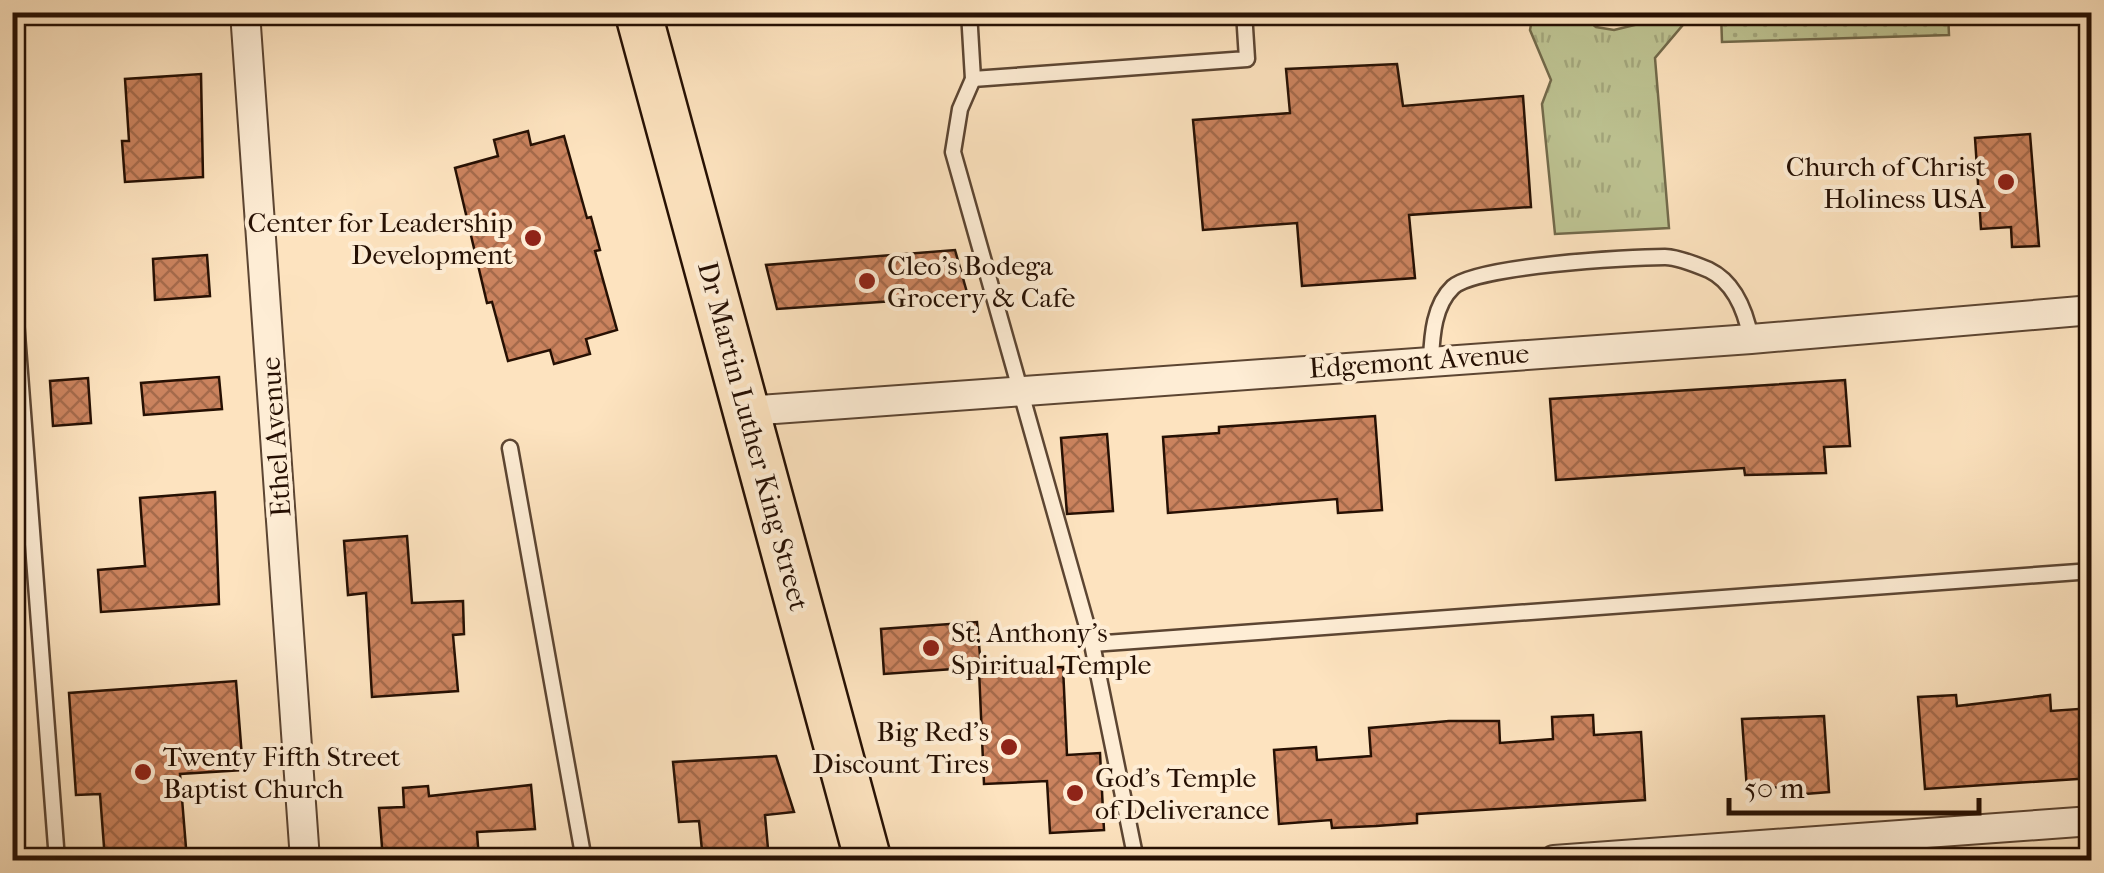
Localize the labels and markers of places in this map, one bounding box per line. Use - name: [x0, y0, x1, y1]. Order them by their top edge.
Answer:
- place label: Church of Christ Holiness USA: [1786, 150, 1987, 215]
- marker: Church of Christ Holiness USA: [1995, 171, 2017, 193]
- place label: Center for Leadership Development: [248, 206, 513, 271]
- marker: Center for Leadership Development: [522, 227, 544, 249]
- place label: Cleo's Bodega Grocery & Cafe: [887, 249, 1075, 314]
- marker: Cleo's Bodega Grocery & Cafe: [856, 270, 878, 292]
- place label: St. Anthony's Spiritual Temple: [951, 616, 1151, 681]
- marker: St. Anthony's Spiritual Temple: [920, 637, 942, 659]
- place label: Big Red's Discount Tires: [812, 715, 989, 780]
- marker: Big Red's Discount Tires: [998, 736, 1020, 758]
- place label: Twenty Fifth Street Baptist Church: [163, 740, 401, 805]
- marker: Twenty Fifth Street Baptist Church: [132, 761, 154, 783]
- place label: God's Temple of Deliverance: [1095, 761, 1270, 826]
- marker: God's Temple of Deliverance: [1064, 782, 1086, 804]

